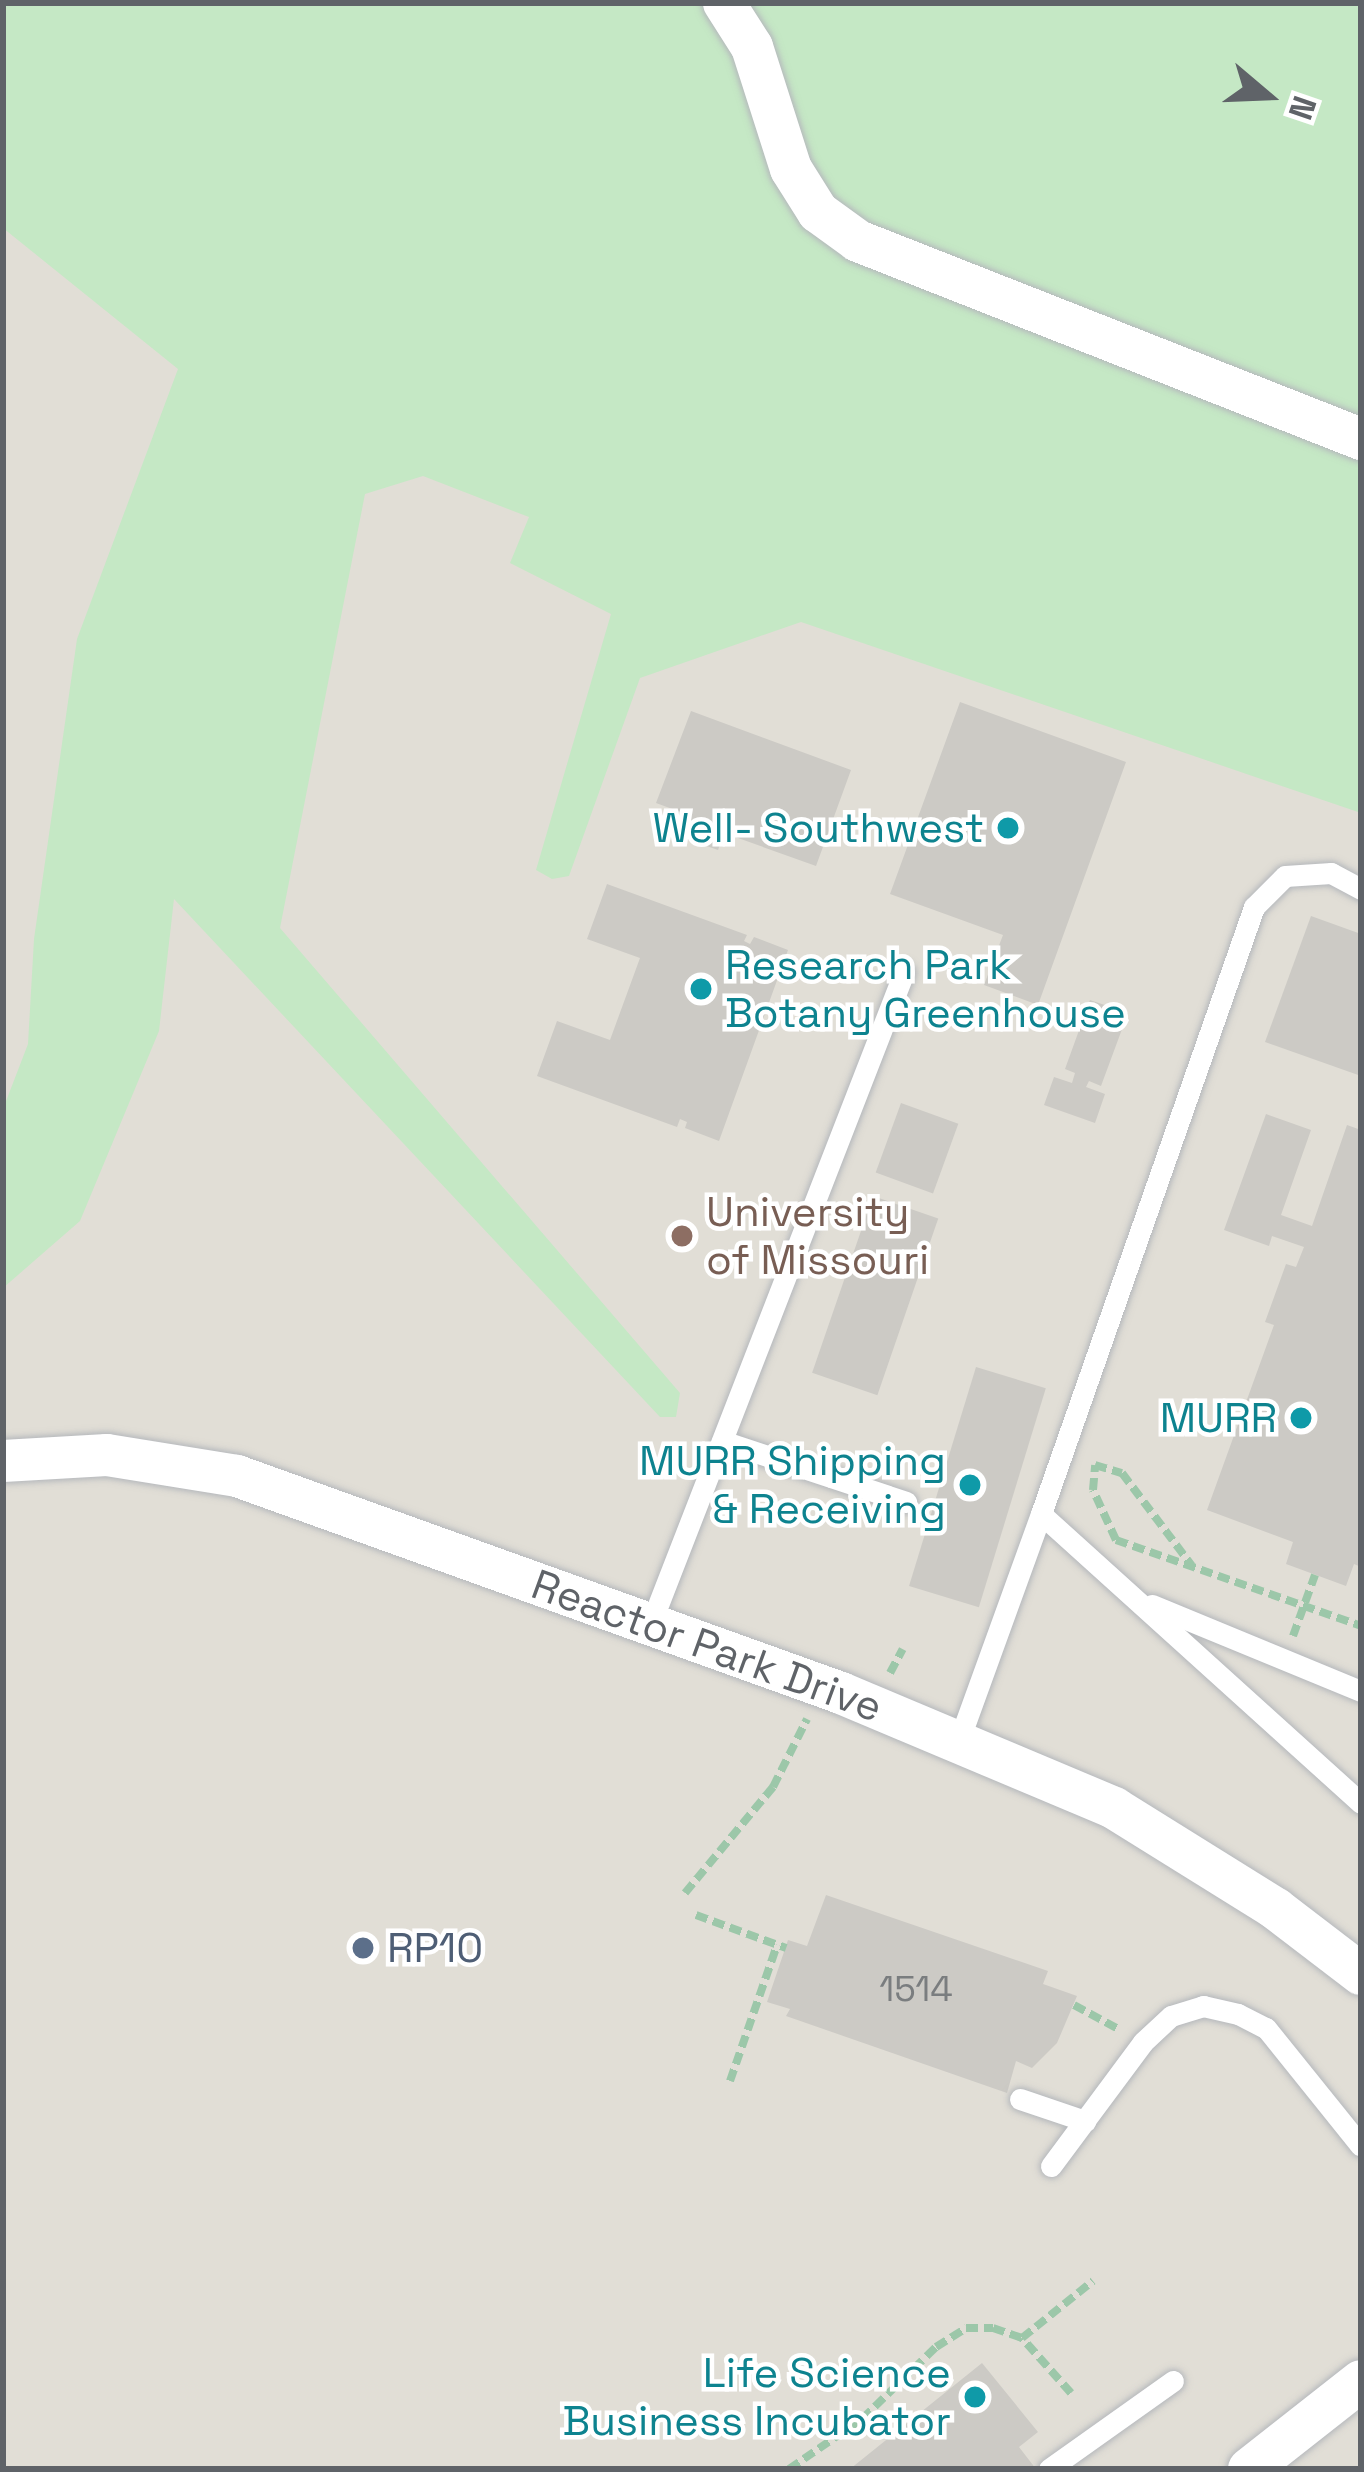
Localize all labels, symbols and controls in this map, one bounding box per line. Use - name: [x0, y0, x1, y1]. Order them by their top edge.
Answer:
- north arrow: [1208, 36, 1328, 156]
- text: N: [1279, 90, 1325, 125]
- place label: Well- Southwest: [651, 803, 984, 853]
- marker: Well- Southwest: [995, 815, 1021, 841]
- place label: Research Park Botany Greenhouse: [725, 940, 1126, 1038]
- marker: Research Park Botany Greenhouse: [688, 976, 714, 1002]
- place label: University of Missouri: [706, 1187, 929, 1286]
- marker: University of Missouri: [669, 1223, 695, 1249]
- place label: MURR: [1160, 1393, 1277, 1443]
- marker: MURR: [1288, 1405, 1314, 1431]
- place label: MURR Shipping & Receiving: [639, 1436, 946, 1534]
- marker: MURR Shipping & Receiving: [957, 1472, 983, 1498]
- street label: Reactor Park Drive: [525, 1559, 889, 1733]
- place label: RP10: [387, 1923, 483, 1973]
- marker: RP10: [350, 1935, 376, 1961]
- house number: 1514: [879, 1968, 953, 2012]
- place label: Life Science Business Incubator: [562, 2348, 951, 2446]
- marker: Life Science Business Incubator: [962, 2384, 988, 2410]

